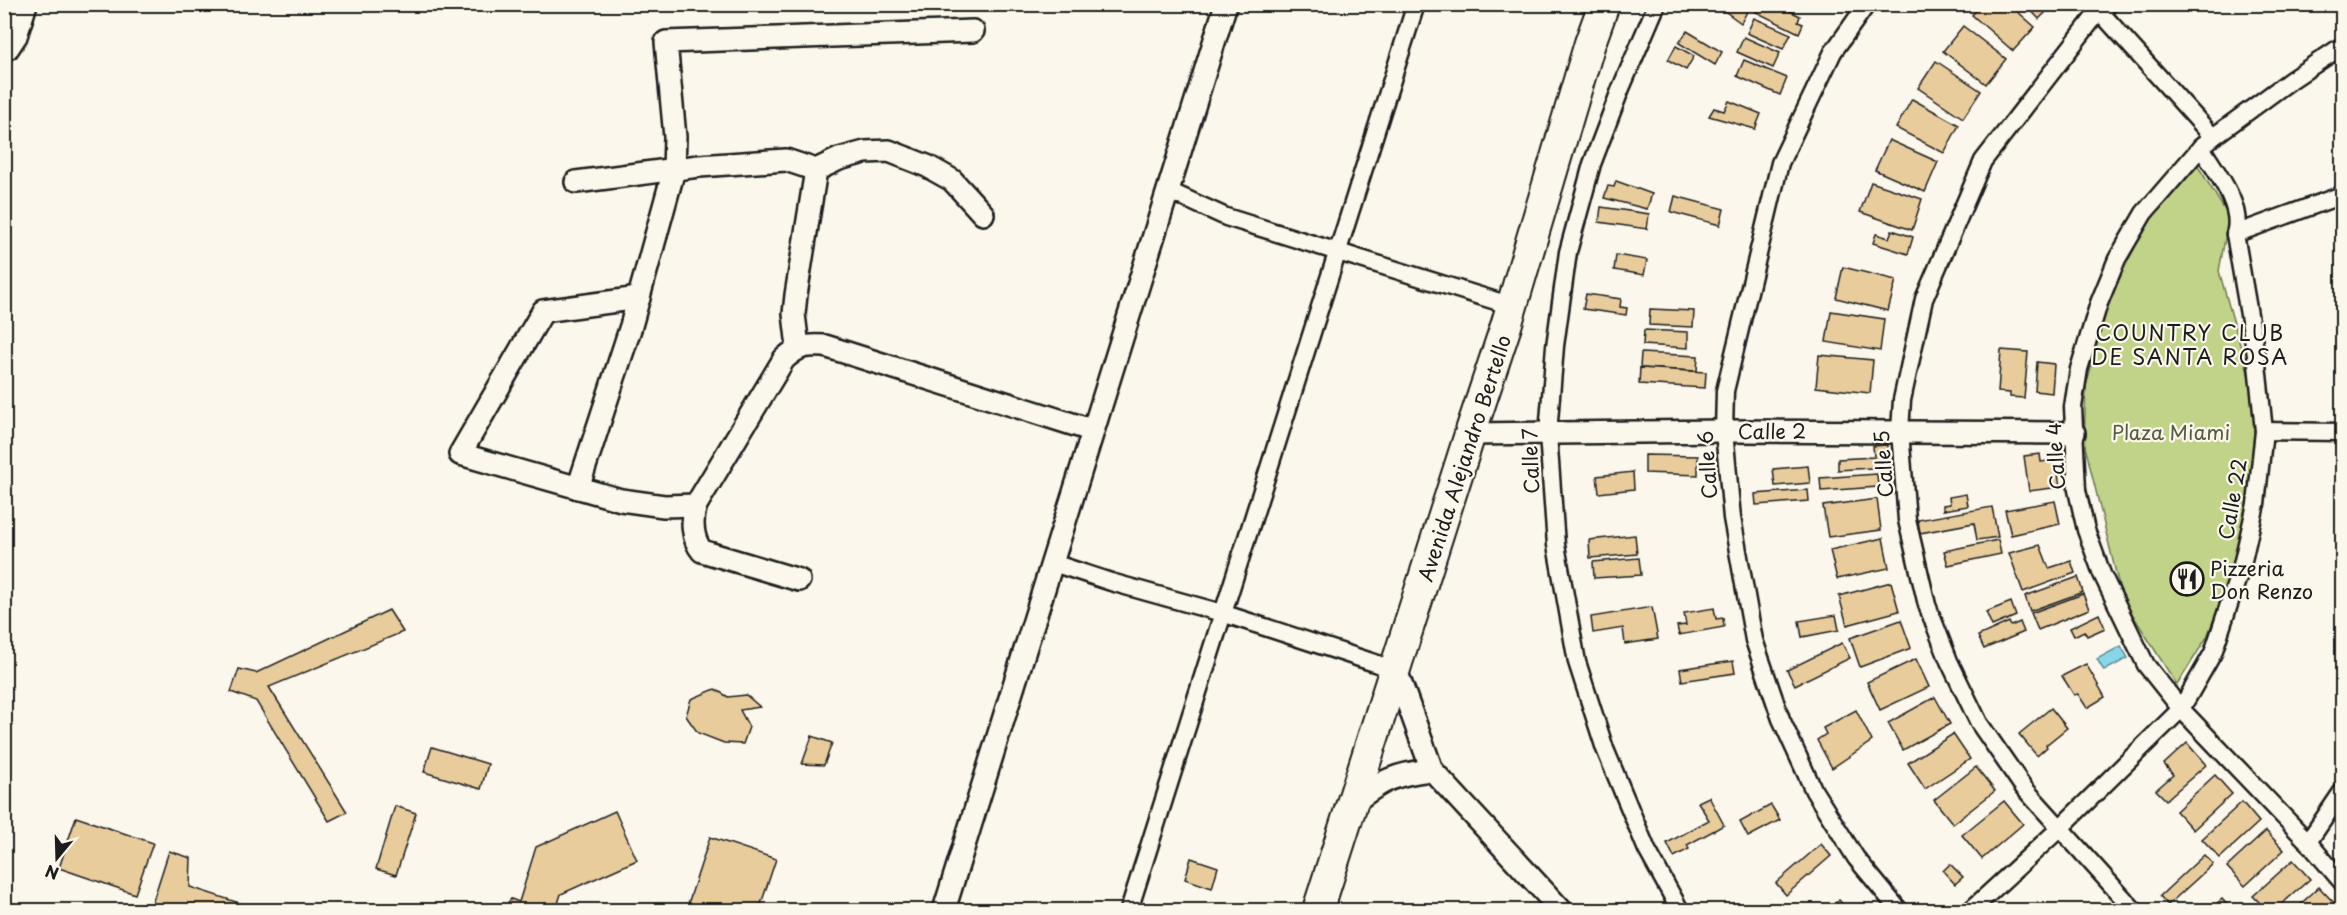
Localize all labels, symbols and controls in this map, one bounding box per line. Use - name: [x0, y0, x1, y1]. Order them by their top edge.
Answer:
- district label: COUNTRY CLUB DE SANTA ROSA: [2091, 316, 2289, 372]
- street label: Avenida Alejandro Bertello: [1410, 331, 1518, 585]
- street label: Calle 2: [1738, 416, 1806, 446]
- park label: Plaza Miami: [2112, 417, 2230, 447]
- street label: Calle 4: [2038, 421, 2072, 491]
- street label: Calle 7: [1514, 428, 1546, 494]
- street label: Calle 5: [1866, 429, 1900, 499]
- street label: Calle 6: [1690, 430, 1724, 500]
- street label: Calle 22: [2210, 456, 2254, 542]
- place label: Pizzeria Don Renzo: [2210, 553, 2313, 606]
- restaurant icon: Pizzeria Don Renzo: [2169, 561, 2205, 597]
- north arrow: [27, 828, 87, 888]
- text: N: [42, 860, 62, 887]

